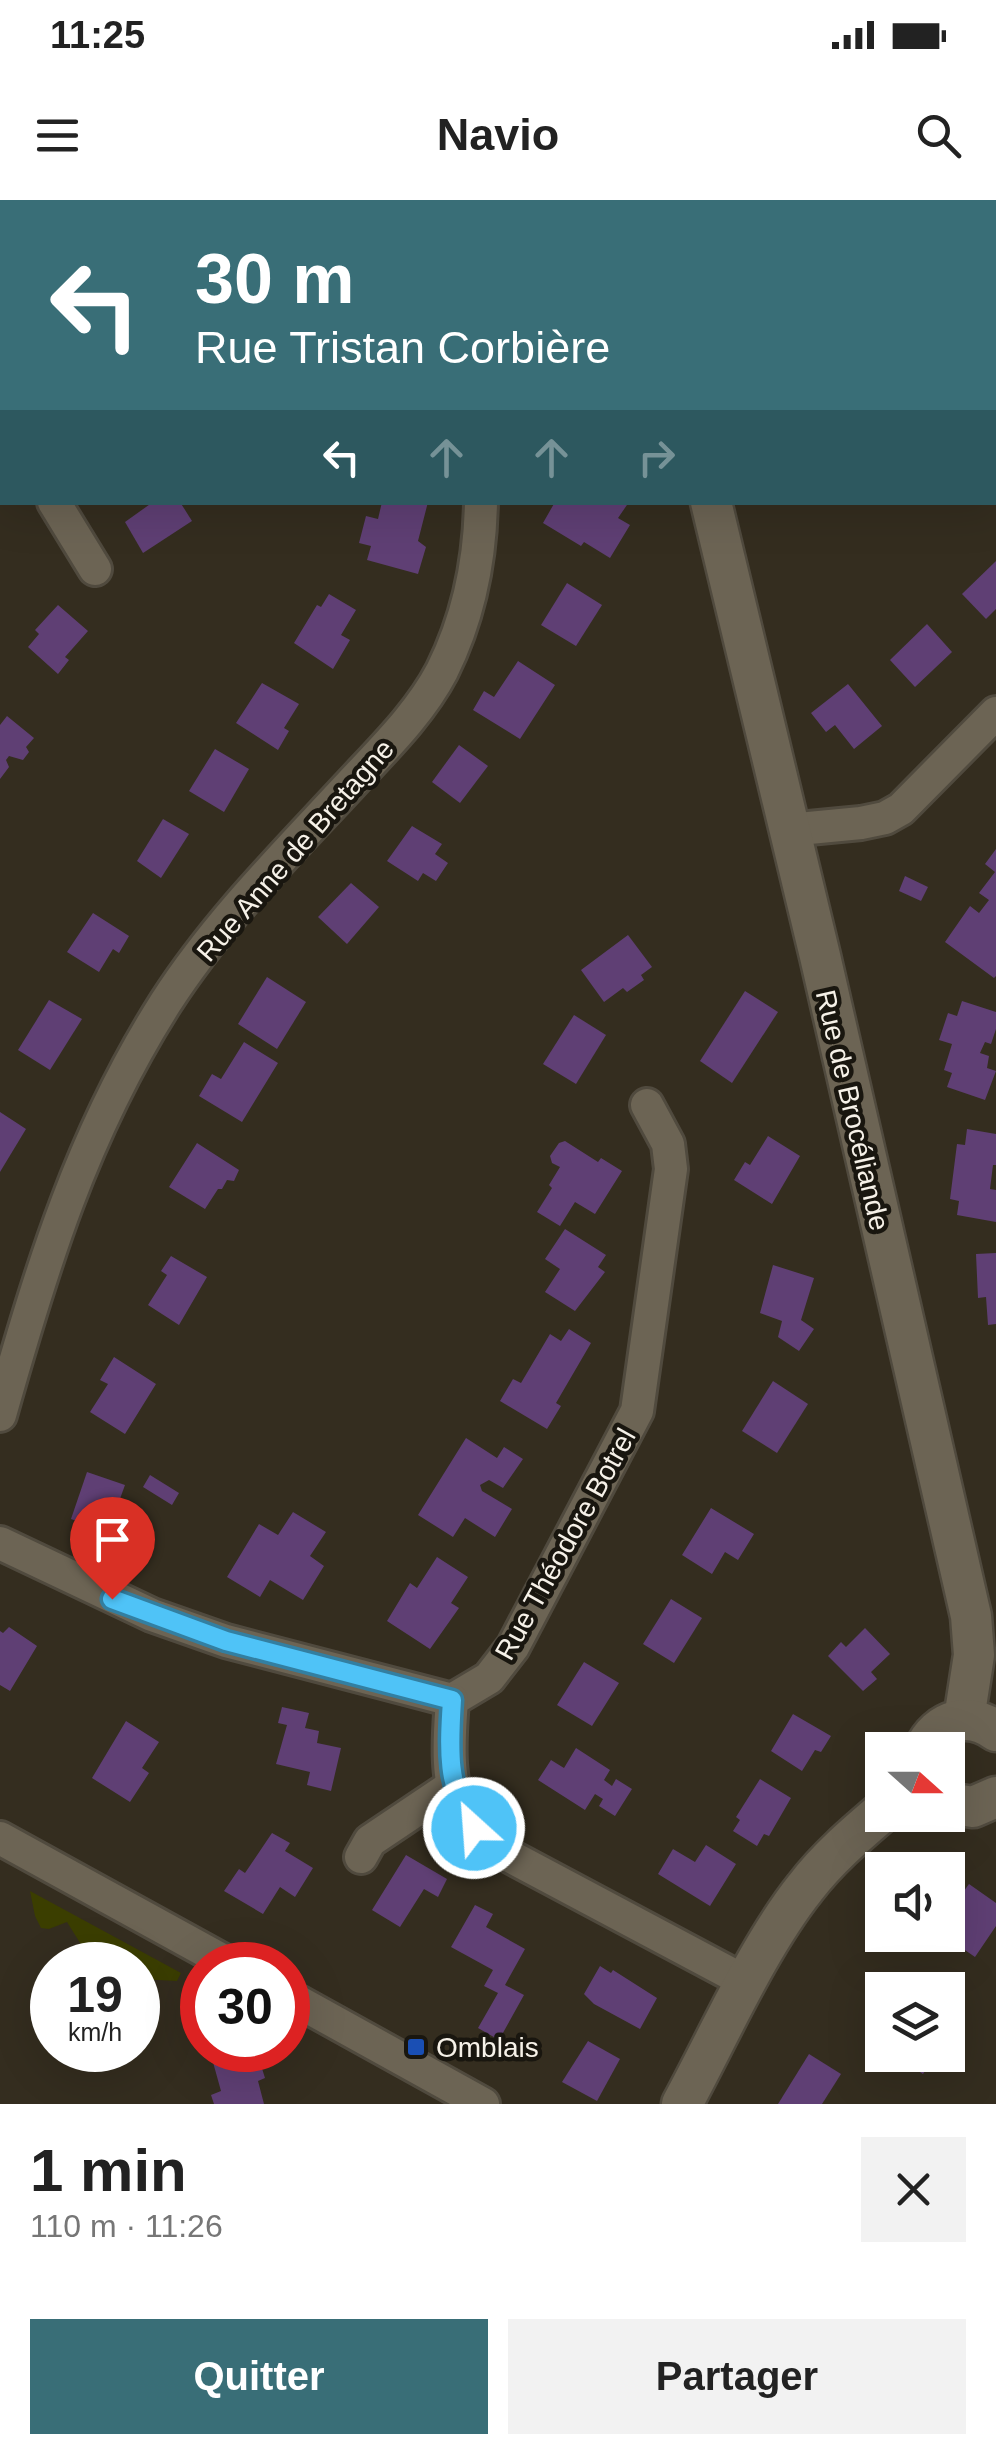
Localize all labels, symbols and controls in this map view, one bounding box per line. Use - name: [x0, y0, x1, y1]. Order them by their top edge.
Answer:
- text: 11:25: [50, 14, 145, 56]
- icon: menu: [30, 108, 85, 163]
- icon: search: [911, 108, 966, 163]
- text: Navio: [437, 109, 559, 160]
- icon: left: [30, 240, 160, 370]
- text: 30 m: [195, 240, 355, 318]
- text: Rue Tristan Corbière: [195, 322, 610, 373]
- icon: left: [314, 430, 369, 485]
- icon: ahead: [419, 430, 474, 485]
- icon: ahead: [524, 430, 579, 485]
- icon: right: [629, 430, 684, 485]
- street label: Rue Anne de Bretagne: [191, 733, 400, 967]
- street label: Rue de Brocéliande: [810, 987, 895, 1233]
- street label: Rue Théodore Botrel: [489, 1423, 642, 1665]
- pin: [70, 1497, 155, 1600]
- icon: arrive: [85, 1512, 140, 1567]
- north arrow: [865, 1732, 965, 1832]
- map controls: [865, 1732, 965, 2072]
- position arrow: [422, 1776, 526, 1880]
- button: sound: [865, 1852, 965, 1952]
- speed limit sign: 30: [180, 1942, 310, 2072]
- text: 19: [67, 1967, 123, 2023]
- button: layers: [865, 1972, 965, 2072]
- text: km/h: [68, 2018, 122, 2046]
- place label: Omblais: [436, 2032, 539, 2063]
- marker: Omblais: [405, 2036, 427, 2058]
- text: 1 min: [30, 2137, 187, 2204]
- button: close: [861, 2137, 966, 2242]
- text: 110 m · 11:26: [30, 2208, 223, 2244]
- button: Quitter: [30, 2319, 488, 2434]
- button: Partager: [508, 2319, 966, 2434]

